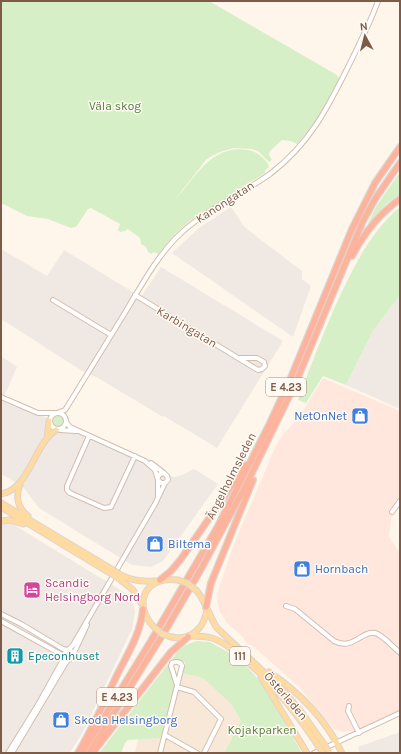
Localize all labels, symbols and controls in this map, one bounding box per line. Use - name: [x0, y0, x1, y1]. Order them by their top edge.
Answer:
- north arrow: [345, 16, 385, 56]
- text: N: [359, 20, 369, 34]
- park label: Väla skog: [89, 99, 141, 113]
- street label: Kanongatan: [193, 178, 257, 226]
- street label: Karbingatan: [154, 304, 220, 350]
- road number: E 4.23: [266, 378, 306, 396]
- shop icon: NetOnNet: [350, 406, 370, 426]
- place label: NetOnNet: [294, 409, 347, 423]
- street label: Ängelholmsleden: [203, 430, 259, 522]
- shop icon: Biltema: [145, 534, 165, 554]
- place label: Biltema: [168, 537, 211, 551]
- shop icon: Hornbach: [292, 559, 312, 579]
- place label: Hornbach: [315, 562, 368, 576]
- place label: Scandic Helsingborg Nord: [45, 576, 140, 604]
- hotel icon: Scandic Helsingborg Nord: [22, 580, 42, 600]
- building icon: Epeconhuset: [5, 646, 25, 666]
- road number: 111: [230, 647, 250, 665]
- place label: Epeconhuset: [28, 649, 100, 663]
- street label: Österleden: [261, 669, 311, 723]
- road number: E 4.23: [97, 688, 137, 706]
- shop icon: Skoda Helsingborg: [51, 710, 71, 730]
- place label: Skoda Helsingborg: [74, 713, 177, 727]
- park label: Kojakparken: [227, 723, 297, 737]

